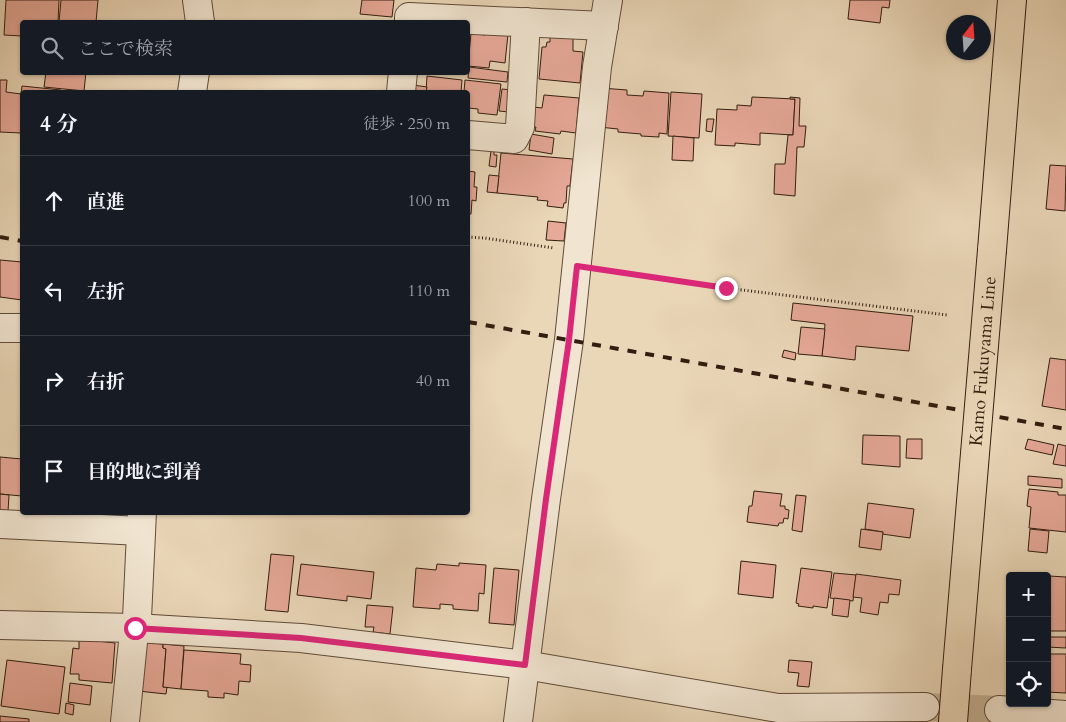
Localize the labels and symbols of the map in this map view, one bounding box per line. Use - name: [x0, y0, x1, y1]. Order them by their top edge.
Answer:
- north arrow: [946, 15, 991, 60]
- street label: Kamo Fukuyama Line: [964, 275, 1003, 447]
- route end: [715, 277, 738, 300]
- route start: [124, 617, 147, 640]

